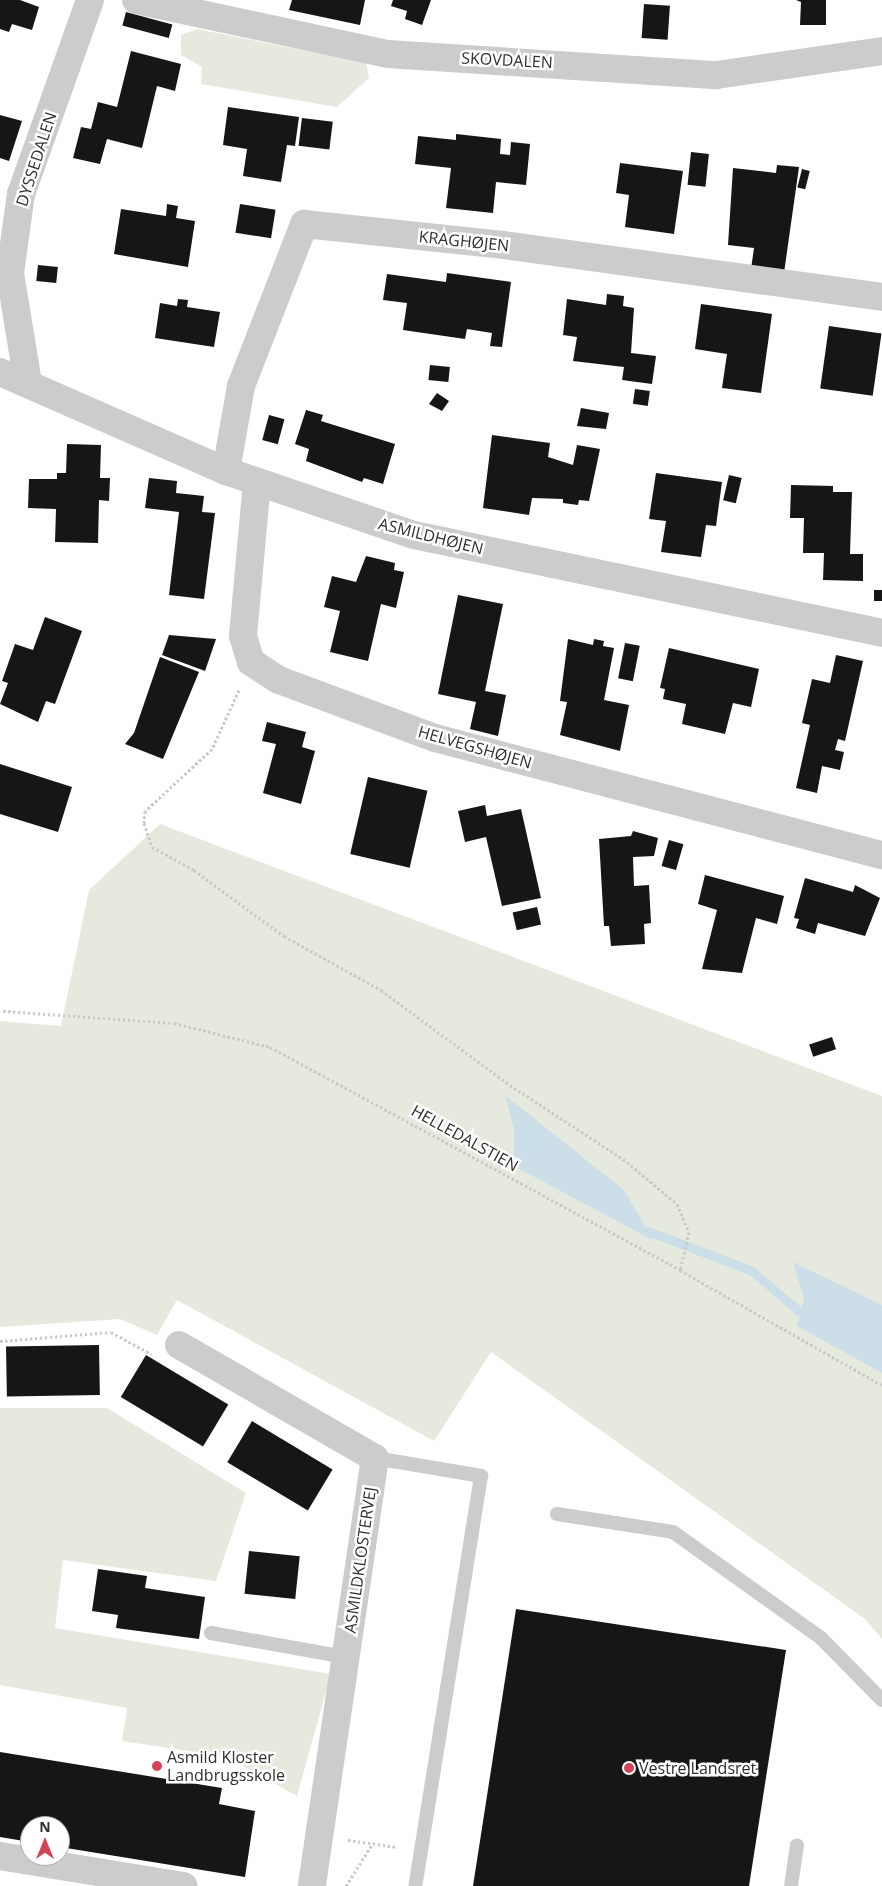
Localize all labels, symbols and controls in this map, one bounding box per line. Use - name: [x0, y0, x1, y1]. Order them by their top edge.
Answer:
- street label: SKOVDALEN: [461, 48, 553, 72]
- street label: DYSSEDALEN: [12, 109, 60, 209]
- street label: KRAGHØJEN: [418, 227, 510, 255]
- street label: ASMILDHØJEN: [377, 514, 485, 558]
- street label: HELVEGSHØJEN: [416, 722, 534, 772]
- street label: HELLEDALSTIEN: [408, 1101, 522, 1175]
- street label: ASMILDKLOSTERVEJ: [340, 1486, 380, 1634]
- place label: Asmild Kloster Landbrugsskole: [167, 1747, 285, 1785]
- place label: Vestre Landsret: [639, 1758, 756, 1778]
- marker: Asmild Kloster Landbrugsskole: [151, 1760, 163, 1772]
- marker: Vestre Landsret: [623, 1762, 635, 1774]
- north arrow: [20, 1816, 70, 1866]
- text: N: [39, 1817, 51, 1836]

